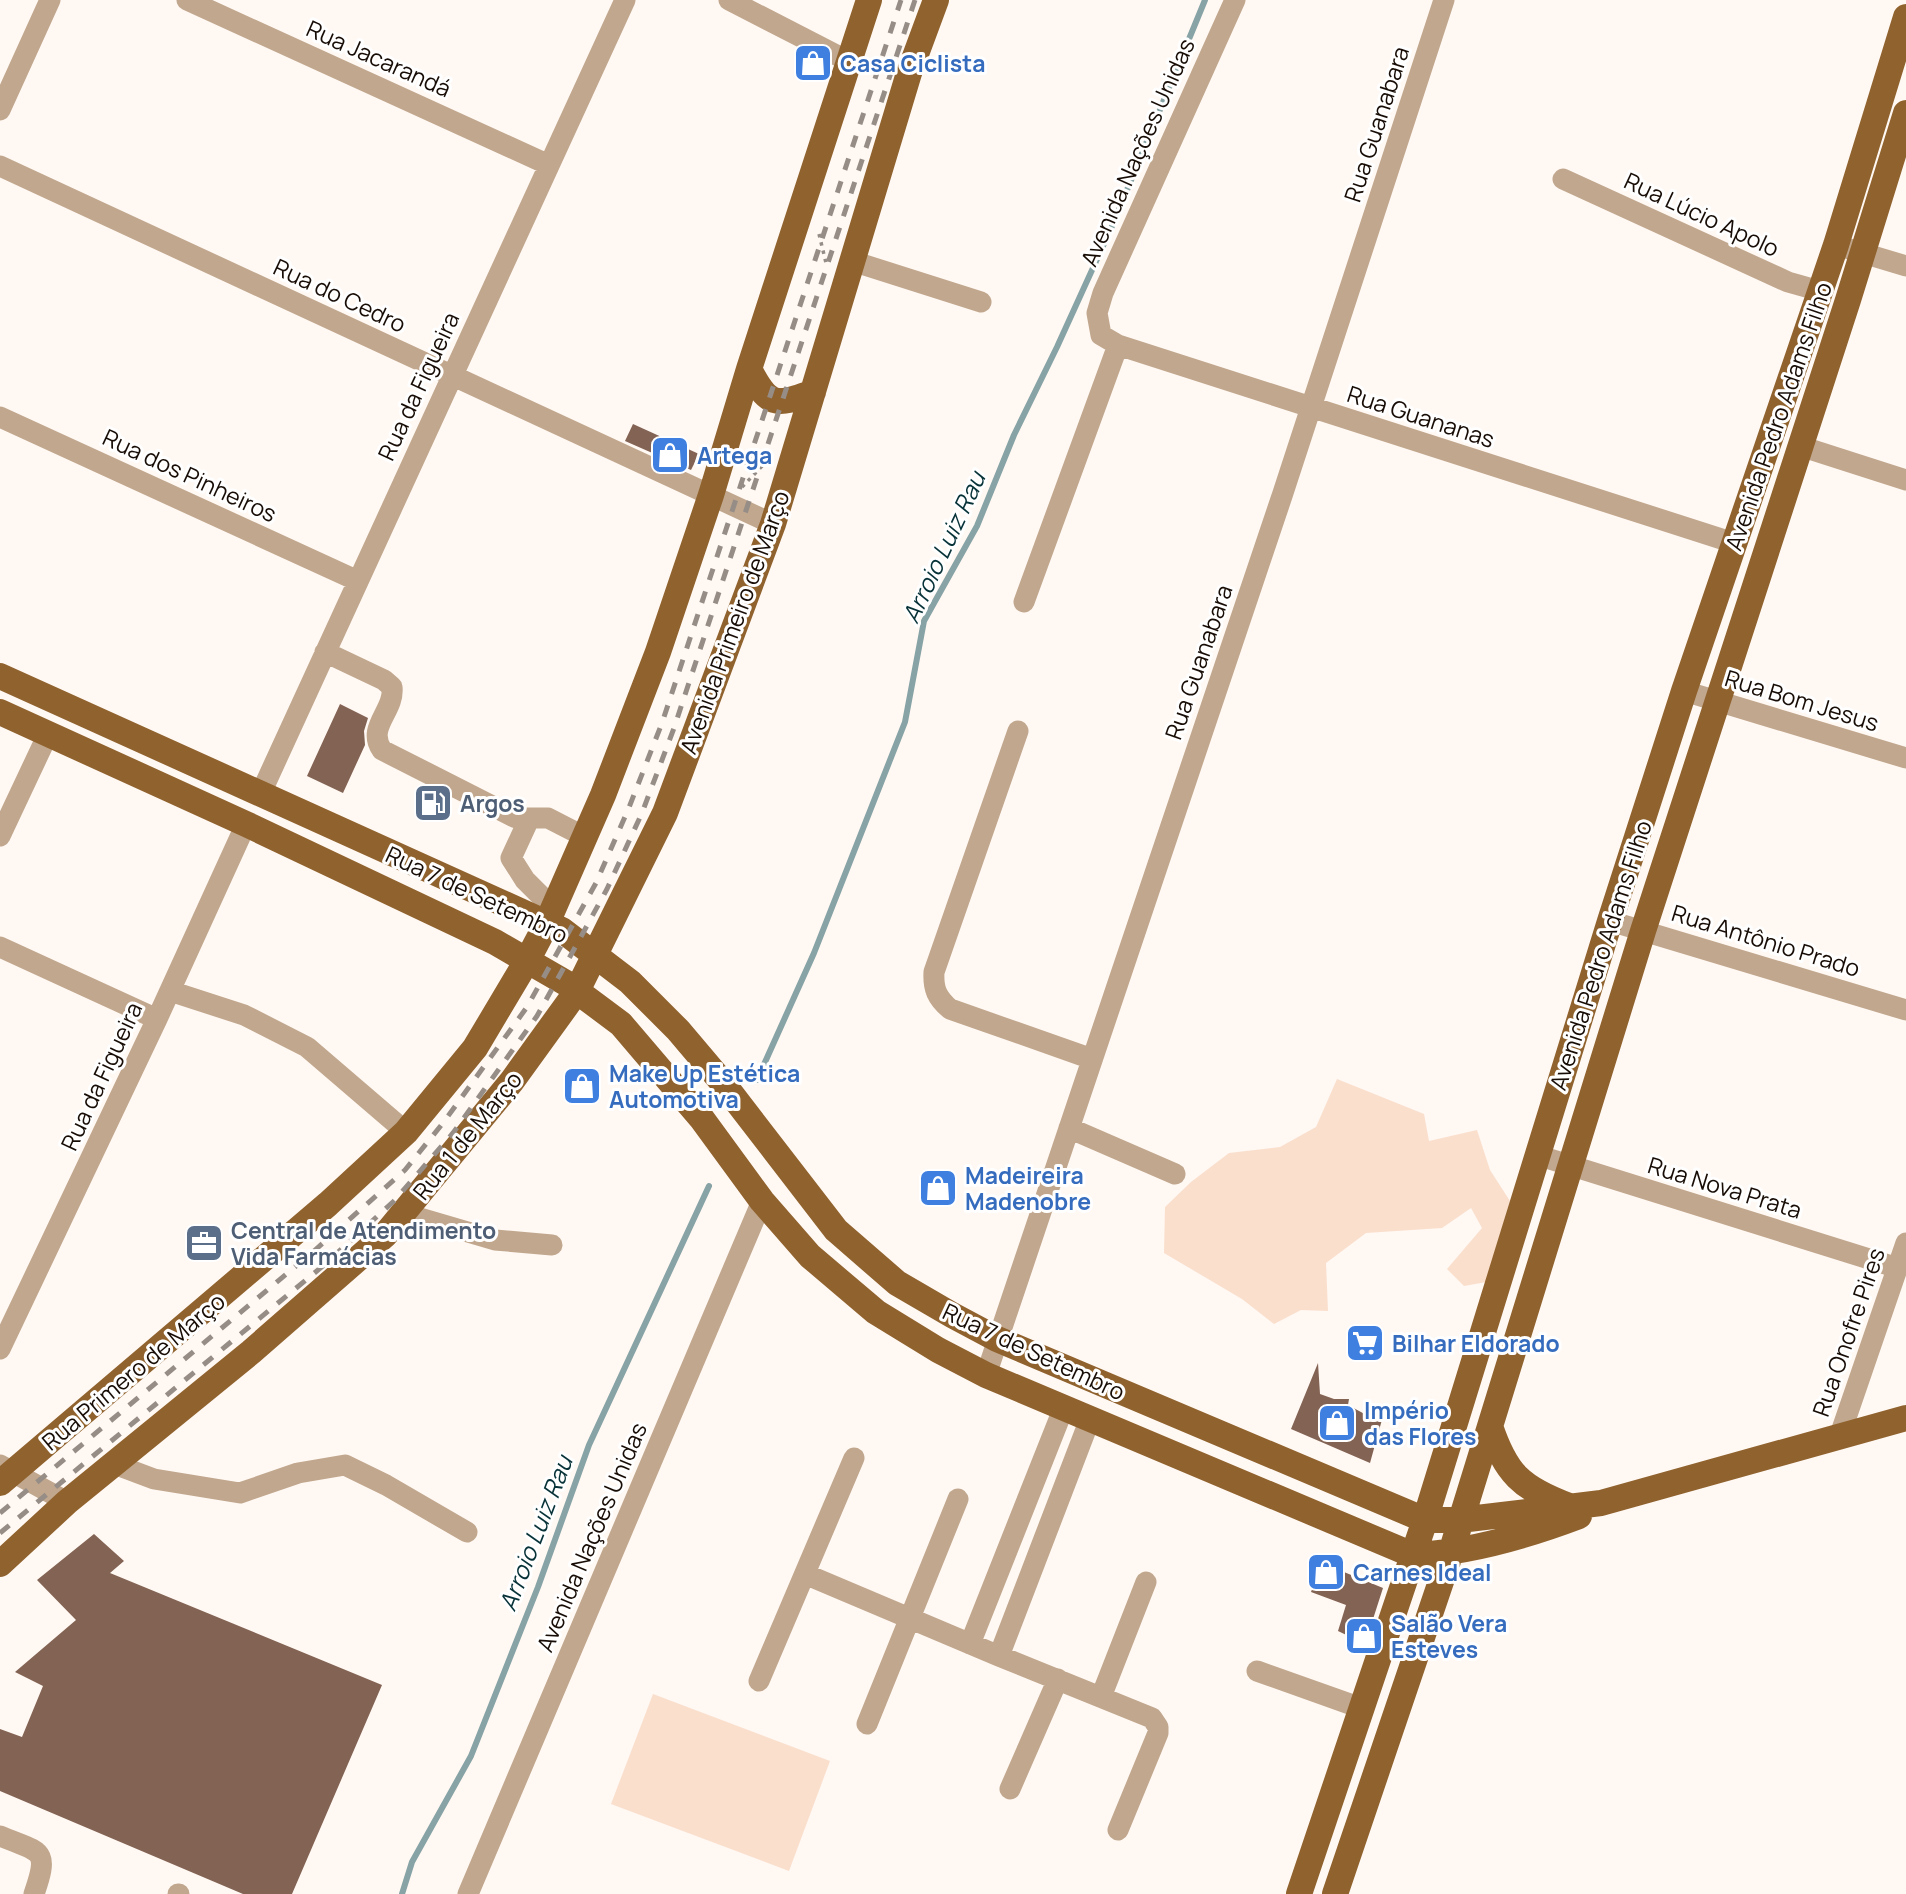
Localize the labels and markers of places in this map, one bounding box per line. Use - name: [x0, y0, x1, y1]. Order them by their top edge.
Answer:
- shop icon: Casa Ciclista: [792, 42, 834, 84]
- place label: Casa Ciclista: [840, 47, 985, 79]
- shop icon: Artega: [649, 434, 691, 476]
- place label: Artega: [697, 439, 772, 471]
- fuel station icon: Argos: [412, 782, 454, 824]
- place label: Argos: [460, 787, 525, 819]
- place label: Make Up Estética Automotiva: [609, 1057, 800, 1115]
- shop icon: Make Up Estética Automotiva: [561, 1065, 603, 1107]
- place label: Madeireira Madenobre: [965, 1159, 1091, 1217]
- shop icon: Madeireira Madenobre: [917, 1167, 959, 1209]
- place label: Central de Atendimento Vida Farmácias: [231, 1214, 496, 1272]
- office icon: Central de Atendimento Vida Farmácias: [183, 1222, 225, 1264]
- supermarket icon: Bilhar Eldorado: [1344, 1322, 1386, 1364]
- place label: Bilhar Eldorado: [1392, 1327, 1560, 1359]
- place label: Império das Flores: [1364, 1394, 1476, 1452]
- shop icon: Império das Flores: [1316, 1402, 1358, 1444]
- shop icon: Carnes Ideal: [1305, 1551, 1347, 1593]
- place label: Carnes Ideal: [1353, 1556, 1491, 1588]
- place label: Salão Vera Esteves: [1391, 1607, 1507, 1665]
- shop icon: Salão Vera Esteves: [1343, 1615, 1385, 1657]

